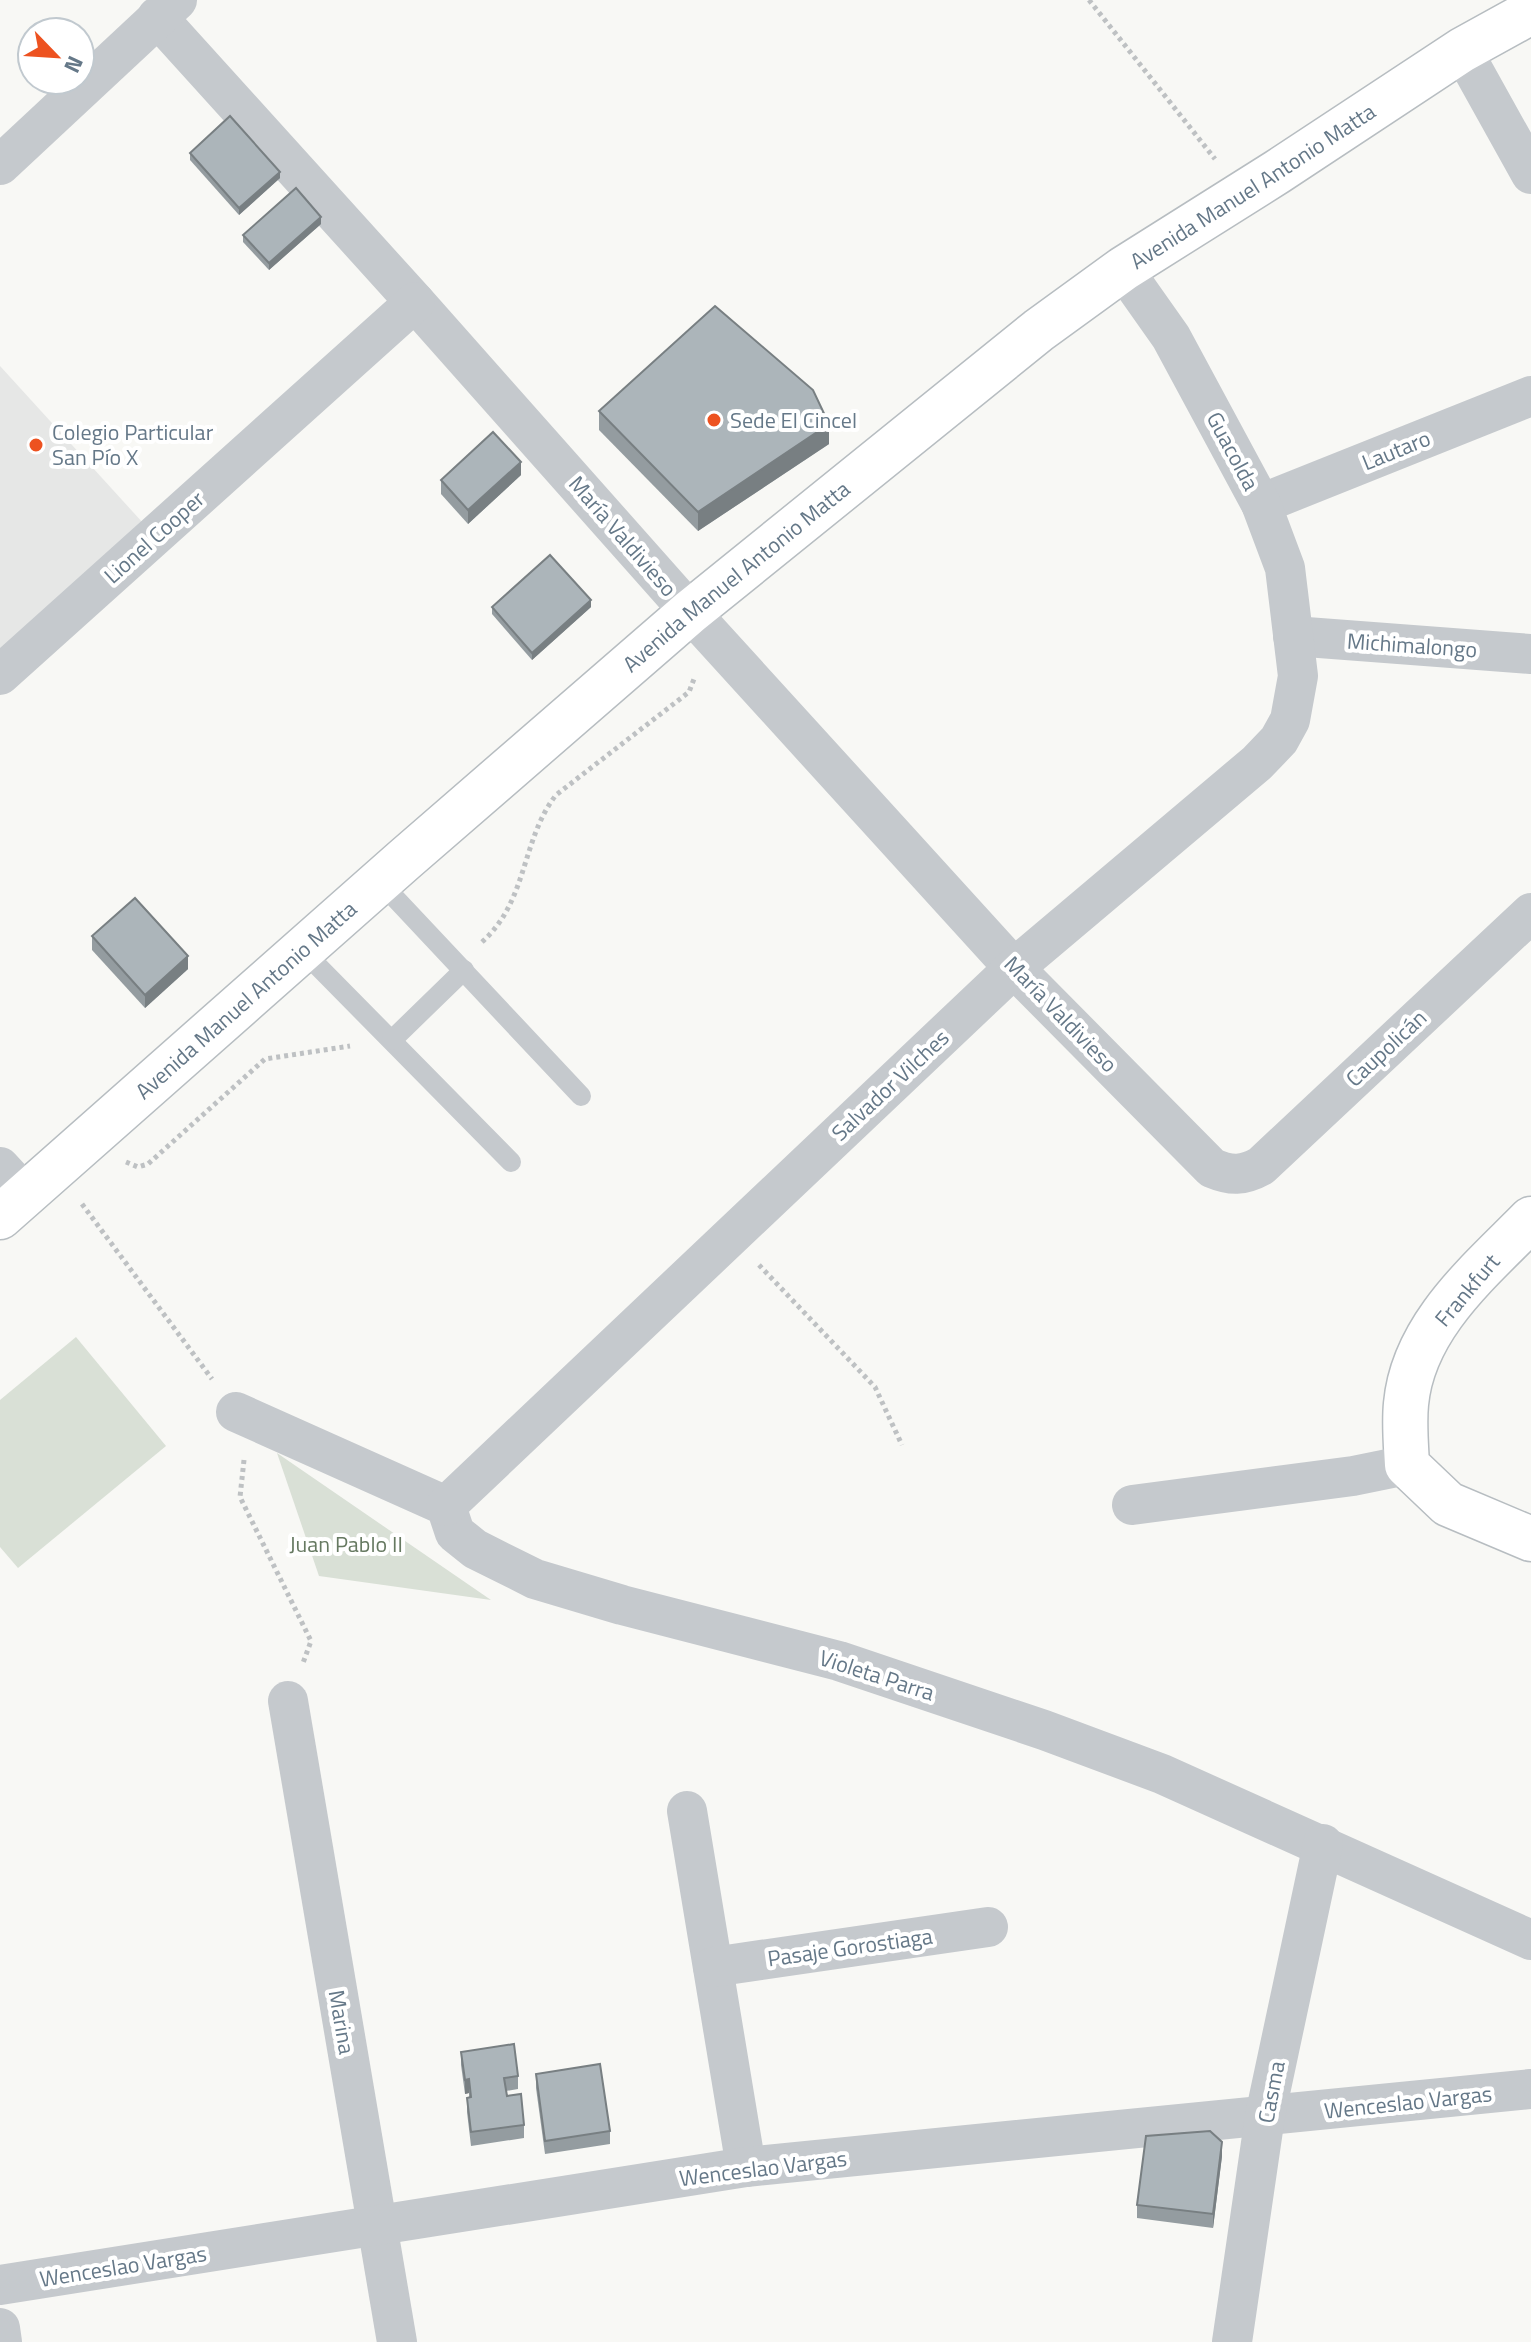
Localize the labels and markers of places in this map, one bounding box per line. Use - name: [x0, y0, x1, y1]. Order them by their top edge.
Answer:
- place label: Sede El Cincel: [730, 403, 857, 437]
- marker: Sede El Cincel: [705, 411, 723, 429]
- place label: Colegio Particular San Pío X: [52, 415, 214, 474]
- marker: Colegio Particular San Pío X: [27, 436, 45, 454]

